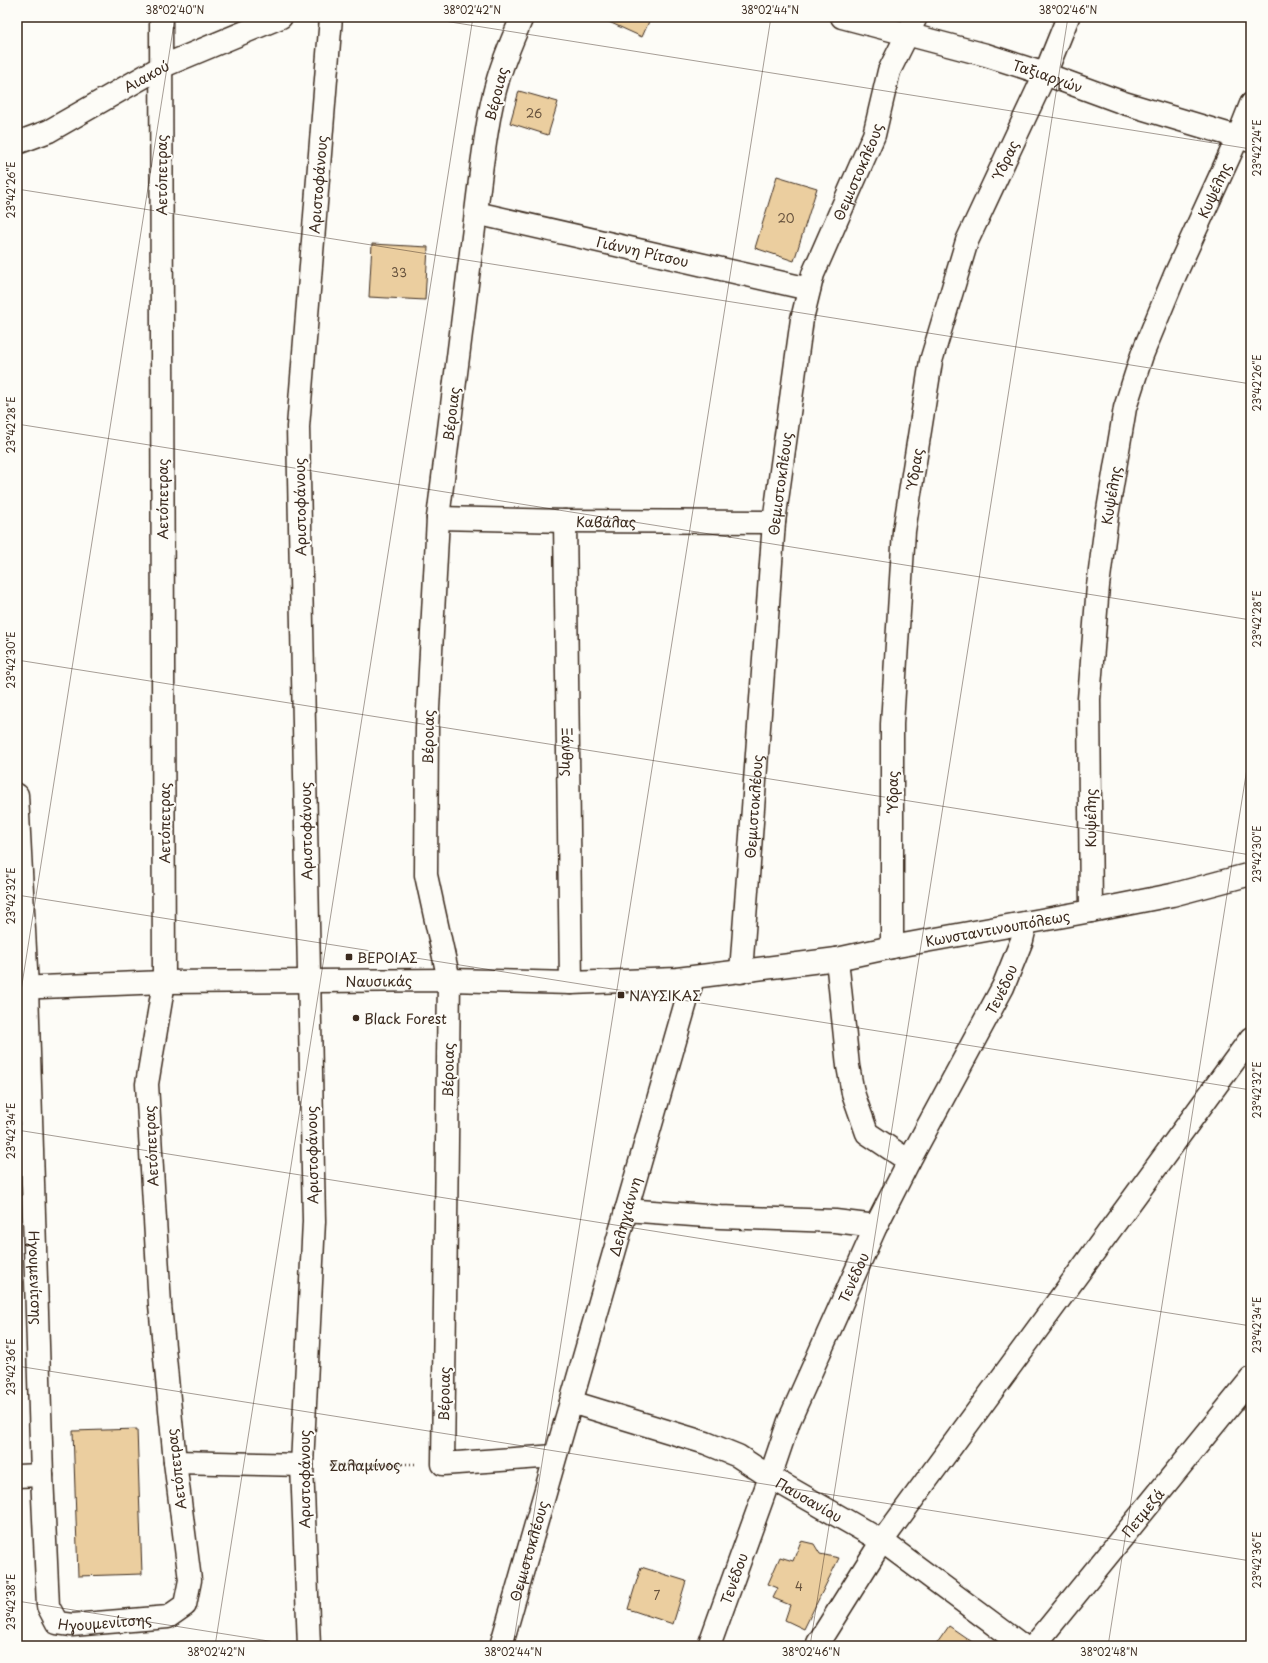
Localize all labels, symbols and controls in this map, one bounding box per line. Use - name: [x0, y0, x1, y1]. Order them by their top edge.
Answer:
- text: 38°02'40"N: [146, 2, 205, 17]
- text: 38°02'42"N: [443, 2, 501, 17]
- text: 38°02'44"N: [741, 2, 799, 17]
- text: 38°02'46"N: [1039, 2, 1097, 17]
- street label: Αιακού: [119, 54, 172, 97]
- street label: Ταξιαρχών: [1010, 54, 1086, 97]
- street label: Βέροιας: [479, 65, 513, 123]
- house number: 26: [526, 104, 542, 122]
- text: 23°42'24"E: [1249, 120, 1264, 176]
- street label: Θεμιστοκλέους: [827, 121, 887, 224]
- street label: Αετόπετρας: [151, 134, 172, 216]
- street label: Αριστοφάνους: [303, 134, 332, 234]
- street label: Ύδρας: [986, 137, 1023, 185]
- street label: Κυψέλης: [1192, 159, 1236, 221]
- text: 23°42'26"E: [3, 161, 18, 219]
- house number: 20: [777, 209, 795, 227]
- street label: Γιάννη Ρίτσου: [594, 230, 691, 272]
- house number: 33: [391, 263, 407, 281]
- text: 23°42'26"E: [1249, 354, 1264, 412]
- street label: Βέροιας: [437, 386, 465, 442]
- text: 23°42'28"E: [3, 397, 18, 453]
- street label: Θεμιστοκλέους: [763, 431, 797, 536]
- street label: Ύδρας: [900, 447, 928, 493]
- street label: Αετόπετρας: [152, 458, 173, 540]
- street label: Αριστοφάνους: [289, 458, 311, 556]
- street label: Κυψέλης: [1095, 464, 1126, 526]
- street label: Καβάλας: [576, 511, 636, 532]
- text: 23°42'28"E: [1249, 591, 1264, 647]
- text: 23°42'30"E: [3, 631, 18, 689]
- street label: Βέροιας: [417, 709, 439, 765]
- street label: Ξάνθης: [557, 727, 579, 777]
- street label: Θεμιστοκλέους: [739, 754, 767, 859]
- street label: Ύδρας: [882, 771, 903, 814]
- street label: Αετόπετρας: [154, 782, 175, 864]
- street label: Αριστοφάνους: [295, 782, 317, 880]
- street label: Κυψέλης: [1080, 788, 1101, 848]
- text: 23°42'30"E: [1249, 825, 1264, 883]
- text: 23°42'32"E: [3, 868, 18, 924]
- street label: Κωνσταντινουπόλεως: [924, 905, 1071, 951]
- place label: ΒΕΡΟΙΑΣ: [357, 947, 418, 968]
- marker: ΒΕΡΟΙΑΣ: [344, 952, 354, 962]
- street label: Τενέδου: [980, 961, 1022, 1018]
- street label: Ναυσικάς: [346, 970, 412, 991]
- place label: ΝΑΥΣΙΚΑΣ: [629, 985, 701, 1006]
- marker: ΝΑΥΣΙΚΑΣ: [616, 990, 626, 1000]
- place label: Black Forest: [364, 1008, 447, 1029]
- marker: Black Forest: [351, 1013, 361, 1023]
- street label: Βέροιας: [437, 1042, 459, 1098]
- text: 23°42'32"E: [1249, 1062, 1264, 1118]
- text: 23°42'34"E: [3, 1103, 18, 1159]
- street label: Αετόπετρας: [138, 1105, 164, 1187]
- street label: Αριστοφάνους: [301, 1106, 323, 1204]
- street label: Δεληγιάννη: [603, 1174, 646, 1258]
- street label: Ηγουμενίτσης: [24, 1230, 48, 1325]
- street label: Τενέδου: [833, 1249, 874, 1306]
- text: 23°42'34"E: [1249, 1297, 1264, 1353]
- text: 23°42'36"E: [3, 1338, 18, 1396]
- street label: Βέροιας: [433, 1366, 455, 1422]
- street label: Αετόπετρας: [161, 1427, 191, 1511]
- street label: Αριστοφάνους: [294, 1430, 315, 1528]
- street label: Σαλαμίνος: [329, 1454, 401, 1476]
- street label: Παυσανίου: [772, 1472, 846, 1527]
- street label: Πετμεζά: [1116, 1484, 1169, 1541]
- street label: Θεμιστοκλέους: [504, 1498, 553, 1604]
- text: 23°42'36"E: [1249, 1531, 1264, 1589]
- street label: Τενέδου: [714, 1550, 752, 1607]
- text: 23°42'38"E: [3, 1574, 18, 1630]
- house number: 4: [795, 1577, 803, 1595]
- house number: 7: [654, 1586, 661, 1604]
- street label: Ηγουμενίτσης: [57, 1608, 153, 1636]
- text: 38°02'42"N: [187, 1644, 245, 1659]
- text: 38°02'44"N: [484, 1644, 542, 1659]
- text: 38°02'46"N: [782, 1644, 840, 1659]
- text: 38°02'48"N: [1080, 1644, 1138, 1659]

